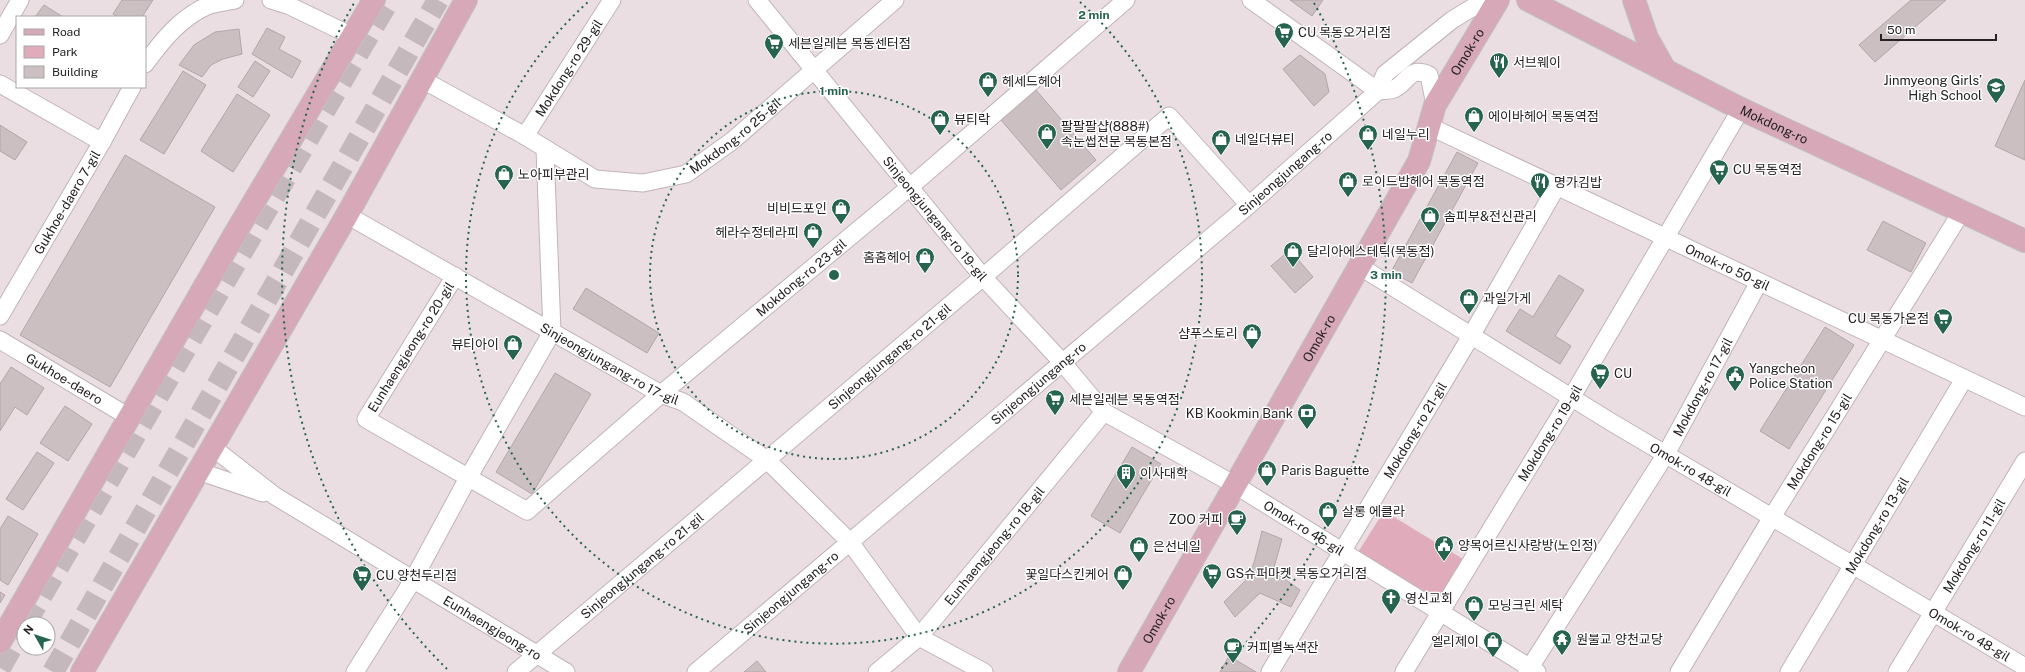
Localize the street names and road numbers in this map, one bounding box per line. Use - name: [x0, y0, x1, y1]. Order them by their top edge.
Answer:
- street label: Mokdong-ro 29-gil: [532, 16, 605, 119]
- street label: Omok-ro: [1447, 25, 1487, 78]
- street label: Mokdong-ro 25-gil: [687, 95, 784, 177]
- street label: Mokdong-ro: [1738, 102, 1811, 147]
- street label: Sinjeongjungang-ro: [1235, 128, 1335, 218]
- street label: Gukhoe-daero 7-gil: [31, 148, 103, 257]
- street label: Sinjeongjungang-ro 19-gil: [880, 153, 990, 284]
- street label: Mokdong-ro 23-gil: [753, 236, 849, 319]
- street label: Omok-ro 50-gil: [1683, 240, 1772, 293]
- street label: Eunhaengjeong-ro 20-gil: [365, 279, 457, 415]
- street label: Sinjeongjungang-ro 21-gil: [825, 300, 954, 412]
- street label: Omok-ro: [1299, 312, 1338, 364]
- street label: Sinjeongjungang-ro 17-gil: [538, 319, 681, 407]
- street label: Mokdong-ro 17-gil: [1670, 335, 1735, 439]
- street label: Sinjeongjungang-ro: [988, 339, 1089, 427]
- street label: Gukhoe-daero: [23, 350, 105, 407]
- street label: Mokdong-ro 21-gil: [1380, 379, 1449, 481]
- street label: Mokdong-ro 19-gil: [1515, 382, 1585, 484]
- street label: Mokdong-ro 15-gil: [1784, 390, 1855, 492]
- street label: Omok-ro 48-gil: [1647, 439, 1734, 499]
- street label: Mokdong-ro 13-gil: [1842, 474, 1911, 576]
- street label: Eunhaengjeong-ro 18-gil: [941, 483, 1047, 608]
- street label: Mokdong-ro 11-gil: [1940, 496, 2008, 595]
- street label: Omok-ro 46-gil: [1261, 497, 1347, 558]
- street label: Sinjeongjungang-ro 21-gil: [578, 509, 706, 622]
- street label: Sinjeongjungang-ro: [740, 548, 841, 636]
- street label: Eunhaengjeong-ro: [441, 592, 544, 663]
- street label: Omok-ro: [1139, 593, 1178, 646]
- street label: Omok-ro 48-gil: [1926, 604, 2013, 664]

